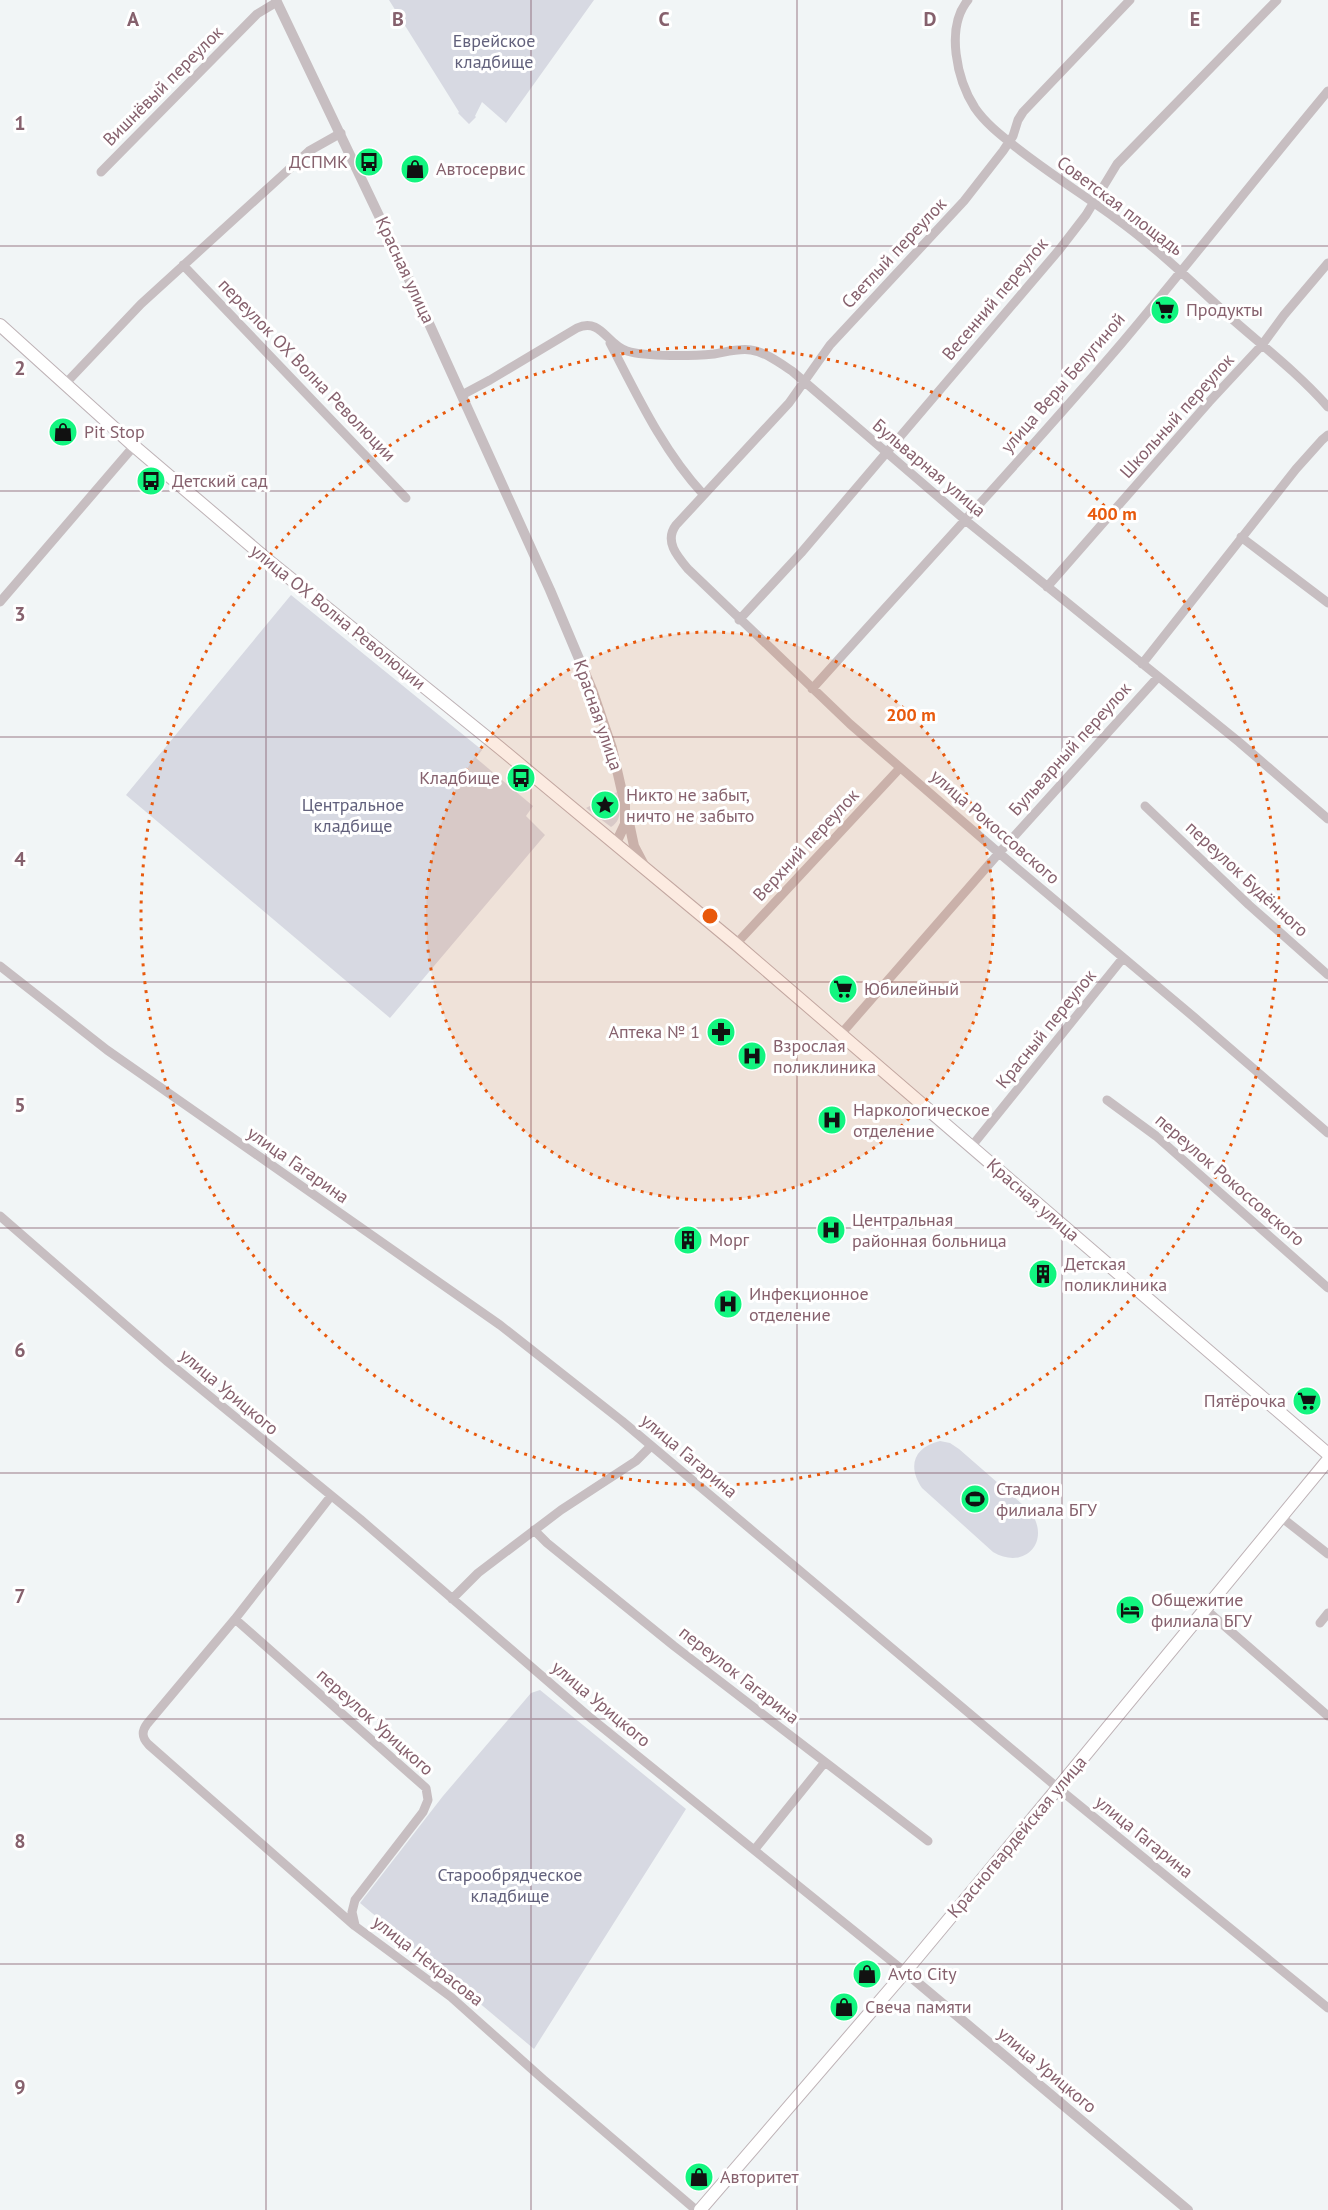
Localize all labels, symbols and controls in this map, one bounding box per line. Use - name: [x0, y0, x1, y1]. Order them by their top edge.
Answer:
- text: A: [127, 6, 140, 32]
- text: B: [392, 6, 404, 32]
- text: C: [658, 6, 670, 32]
- text: D: [924, 6, 937, 32]
- text: E: [1190, 6, 1200, 32]
- street label: Вишнёвый переулок: [98, 20, 228, 151]
- park label: Еврейское кладбище: [453, 29, 535, 73]
- text: 1: [14, 110, 26, 136]
- bus stop icon: ДСПМК: [353, 146, 385, 178]
- place label: ДСПМК: [289, 150, 348, 173]
- street label: Советская площадь: [1053, 151, 1188, 261]
- shop icon: Автосервис: [399, 153, 431, 185]
- place label: Автосервис: [436, 157, 526, 180]
- street label: Светлый переулок: [836, 192, 951, 313]
- street label: Красная улица: [371, 213, 440, 327]
- street label: Весенний переулок: [937, 232, 1053, 365]
- street label: переулок ОХ Волна Революции: [214, 273, 401, 466]
- supermarket icon: Продукты: [1149, 294, 1181, 326]
- place label: Продукты: [1186, 298, 1263, 321]
- street label: улица Веры Белугиной: [995, 308, 1130, 458]
- street label: Школьный переулок: [1114, 348, 1239, 483]
- text: 2: [14, 355, 26, 381]
- street label: Бульварная улица: [868, 414, 991, 522]
- shop icon: Pit Stop: [47, 416, 79, 448]
- place label: Pit Stop: [84, 420, 145, 443]
- bus stop icon: Детский сад: [135, 465, 167, 497]
- place label: Детский сад: [172, 469, 268, 492]
- text: 400 m: [1087, 502, 1137, 525]
- street label: улица ОХ Волна Революции: [246, 539, 431, 694]
- text: 3: [14, 601, 26, 627]
- street label: Красная улица: [569, 656, 628, 773]
- street label: Бульварный переулок: [1003, 677, 1136, 820]
- text: 200 m: [886, 703, 936, 726]
- bus stop icon: Кладбище: [505, 762, 537, 794]
- street label: улица Рокоссовского: [926, 764, 1065, 889]
- place label: Кладбище: [419, 766, 500, 789]
- place label: Никто не забыт, ничто не забыто: [626, 783, 754, 827]
- street label: Верхний переулок: [748, 783, 864, 906]
- place icon: Никто не забыт, ничто не забыто: [589, 789, 621, 821]
- park label: Центральное кладбище: [302, 793, 404, 837]
- street label: переулок Будённого: [1181, 816, 1314, 941]
- text: 4: [14, 846, 26, 872]
- centre of rings: [700, 906, 720, 926]
- street label: Красный переулок: [990, 964, 1101, 1093]
- supermarket icon: Юбилейный: [827, 973, 859, 1005]
- place label: Юбилейный: [864, 977, 959, 1000]
- pharmacy icon: Аптека № 1: [705, 1016, 737, 1048]
- place label: Аптека № 1: [608, 1020, 700, 1043]
- place label: Взрослая поликлиника: [773, 1034, 876, 1078]
- hospital icon: Взрослая поликлиника: [736, 1040, 768, 1072]
- text: 5: [14, 1092, 26, 1118]
- place label: Наркологическое отделение: [853, 1098, 990, 1142]
- hospital icon: Наркологическое отделение: [816, 1104, 848, 1136]
- street label: переулок Рокоссовского: [1151, 1108, 1310, 1251]
- street label: улица Гагарина: [243, 1121, 354, 1208]
- street label: Красная улица: [982, 1153, 1084, 1246]
- place label: Центральная районная больница: [852, 1208, 1007, 1252]
- hospital icon: Центральная районная больница: [815, 1214, 847, 1246]
- building icon: Морг: [672, 1224, 704, 1256]
- place label: Морг: [709, 1228, 750, 1251]
- place label: Детская поликлиника: [1064, 1252, 1167, 1296]
- building icon: Детская поликлиника: [1027, 1258, 1059, 1290]
- place label: Инфекционное отделение: [749, 1282, 869, 1326]
- hospital icon: Инфекционное отделение: [712, 1288, 744, 1320]
- text: 6: [14, 1337, 26, 1363]
- street label: улица Урицкого: [175, 1343, 284, 1440]
- supermarket icon: Пятёрочка: [1291, 1385, 1323, 1417]
- place label: Пятёрочка: [1204, 1389, 1286, 1412]
- street label: улица Гагарина: [636, 1408, 742, 1503]
- place label: Стадион филиала БГУ: [996, 1477, 1097, 1521]
- sports icon: Стадион филиала БГУ: [959, 1483, 991, 1515]
- text: 7: [14, 1583, 26, 1609]
- place label: Общежитие филиала БГУ: [1151, 1588, 1252, 1632]
- hotel icon: Общежитие филиала БГУ: [1114, 1594, 1146, 1626]
- street label: переулок Гагарина: [675, 1621, 804, 1729]
- street label: улица Урицкого: [547, 1655, 656, 1752]
- street label: переулок Урицкого: [312, 1663, 439, 1780]
- street label: Красногвардейская улица: [942, 1751, 1091, 1923]
- street label: улица Гагарина: [1091, 1790, 1198, 1883]
- text: 8: [14, 1828, 26, 1854]
- park label: Старообрядческое кладбище: [437, 1863, 583, 1907]
- street label: улица Некрасова: [368, 1910, 488, 2011]
- shop icon: Avto City: [851, 1958, 883, 1990]
- place label: Avto City: [888, 1962, 957, 1985]
- shop icon: Свеча памяти: [828, 1991, 860, 2023]
- place label: Свеча памяти: [865, 1995, 972, 2018]
- street label: улица Урицкого: [993, 2021, 1102, 2118]
- text: 9: [14, 2074, 26, 2100]
- shop icon: Авторитет: [683, 2161, 715, 2193]
- place label: Авторитет: [720, 2165, 800, 2188]

